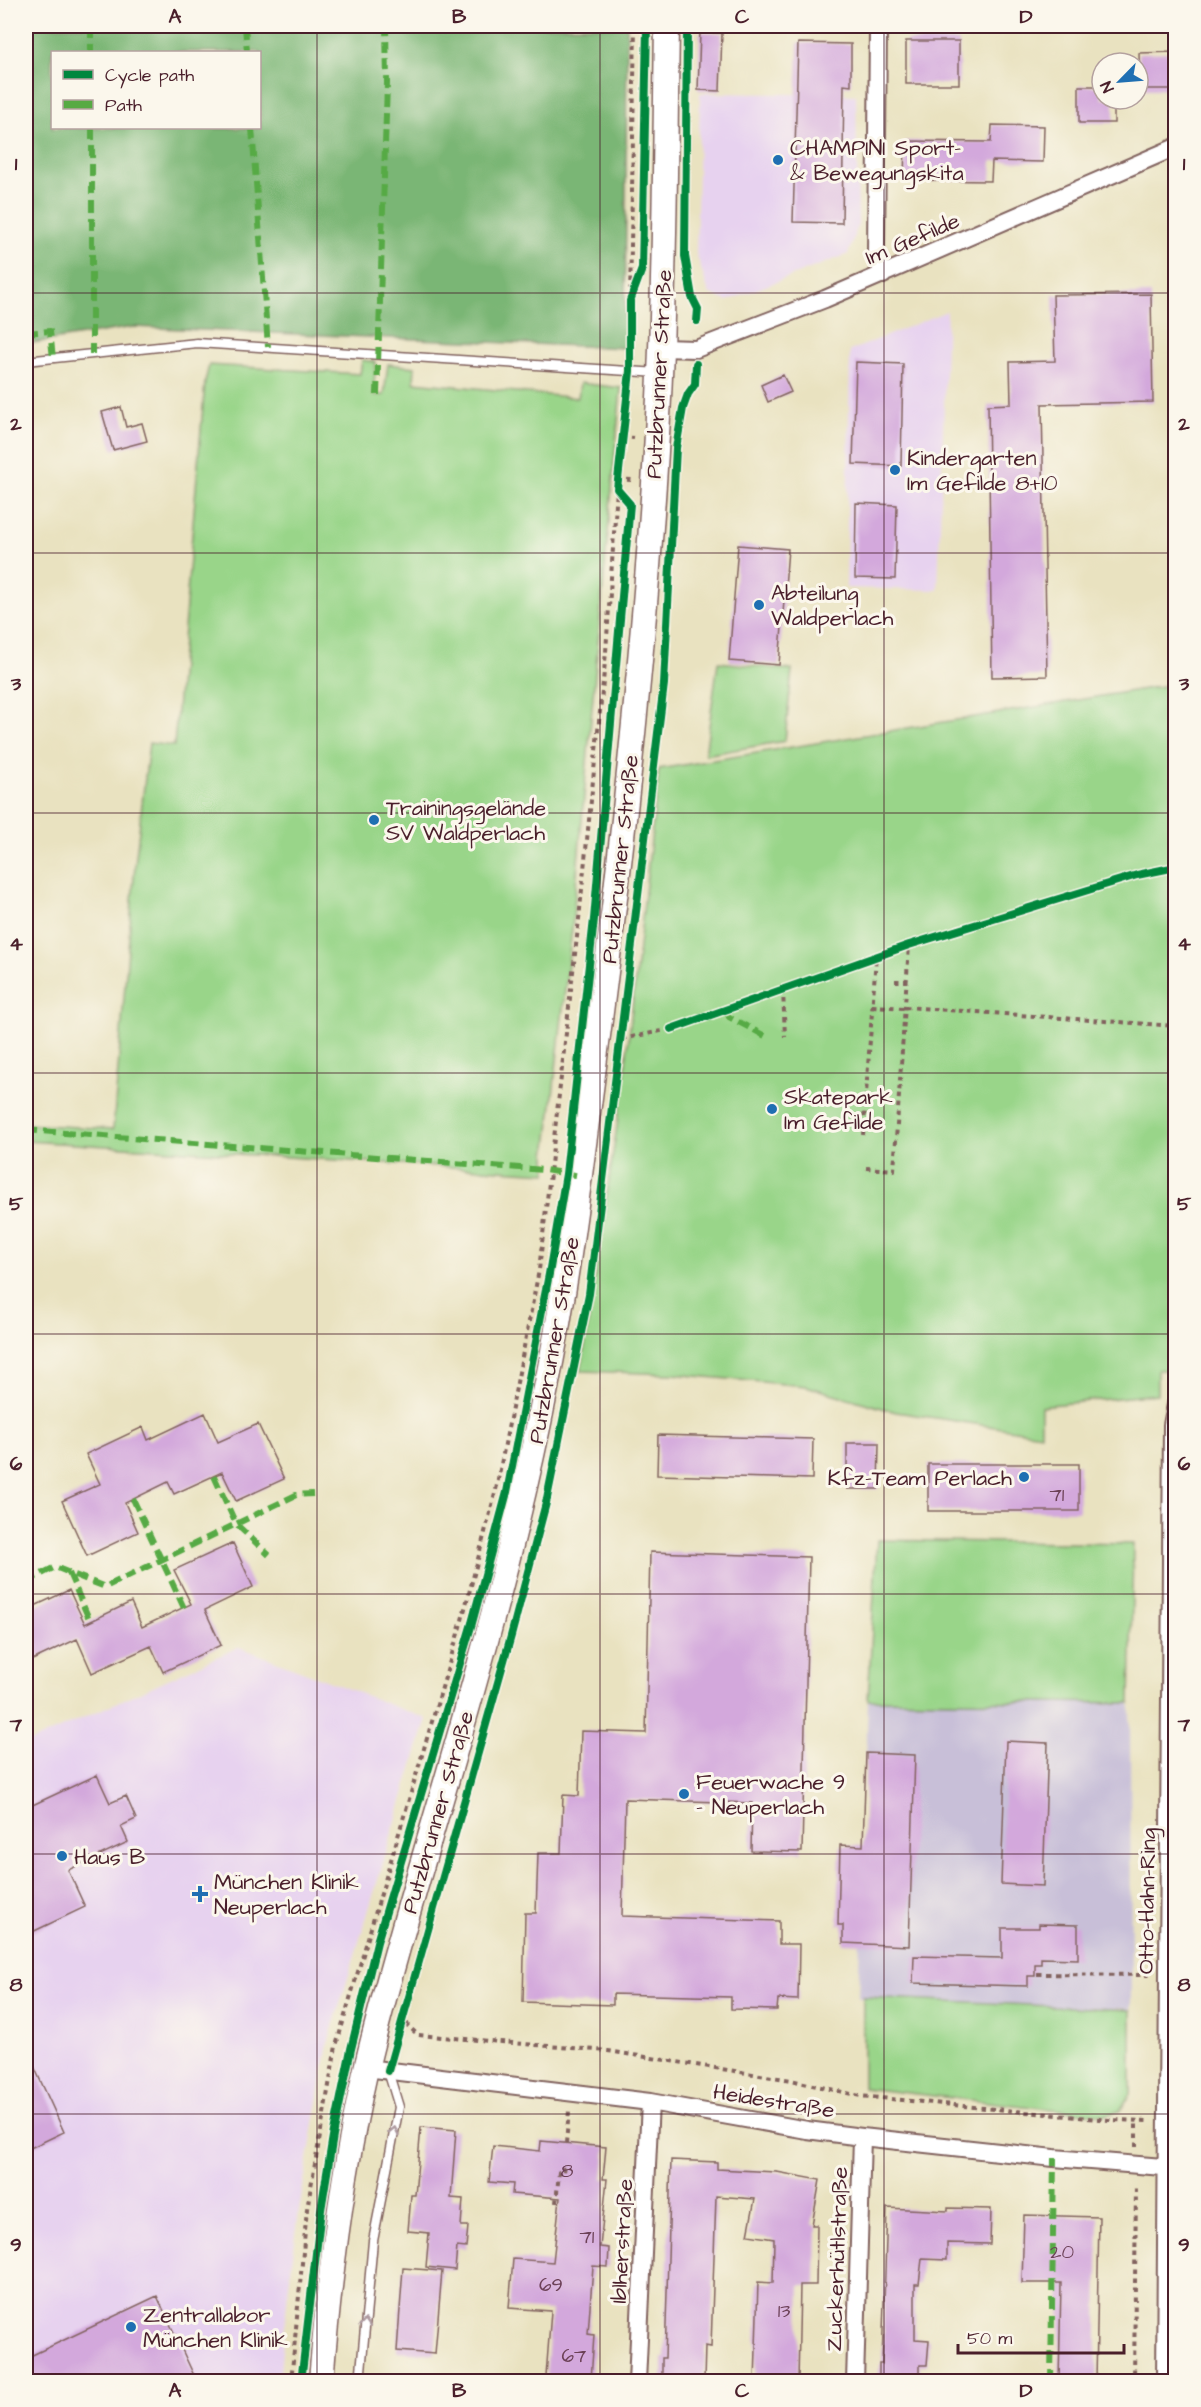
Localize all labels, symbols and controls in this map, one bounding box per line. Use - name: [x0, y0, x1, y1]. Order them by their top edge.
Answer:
- text: A: [169, 3, 182, 31]
- text: B: [452, 3, 467, 31]
- text: C: [735, 3, 750, 31]
- text: D: [1020, 3, 1033, 31]
- legend: [51, 51, 261, 129]
- north arrow: [1090, 51, 1150, 111]
- text: Cycle path: [105, 63, 194, 89]
- text: N: [1095, 78, 1119, 96]
- text: Path: [105, 93, 142, 118]
- place label: CHAMPINI Sport- & Bewegungskita: [790, 133, 964, 190]
- text: 1: [15, 150, 18, 178]
- text: 1: [1183, 150, 1186, 178]
- marker: CHAMPINI Sport- & Bewegungskita: [771, 153, 785, 167]
- street label: Im Gefilde: [861, 206, 964, 273]
- street label: Putzbrunner Straße: [639, 269, 680, 479]
- text: 2: [9, 410, 22, 438]
- text: 2: [1177, 410, 1190, 438]
- place label: Kindergarten Im Gefilde 8+10: [907, 443, 1058, 499]
- marker: Kindergarten Im Gefilde 8+10: [888, 463, 902, 477]
- place label: Abteilung Waldperlach: [771, 578, 893, 634]
- marker: Abteilung Waldperlach: [752, 598, 766, 612]
- text: 3: [10, 670, 22, 698]
- text: 3: [1178, 670, 1190, 698]
- street label: Putzbrunner Straße: [594, 753, 647, 965]
- place label: Trainingsgelände SV Waldperlach: [386, 793, 546, 849]
- marker: Trainingsgelände SV Waldperlach: [367, 813, 381, 827]
- text: 4: [9, 930, 23, 958]
- text: 4: [1177, 930, 1191, 958]
- place label: Skatepark Im Gefilde: [784, 1082, 893, 1138]
- marker: Skatepark Im Gefilde: [765, 1102, 779, 1116]
- text: 5: [9, 1190, 24, 1218]
- text: 5: [1177, 1190, 1192, 1218]
- street label: Putzbrunner Straße: [521, 1234, 588, 1446]
- text: 6: [10, 1450, 23, 1478]
- text: 6: [1178, 1450, 1191, 1478]
- place label: Kfz-Team Perlach: [828, 1463, 1012, 1494]
- marker: Kfz-Team Perlach: [1017, 1470, 1031, 1484]
- house number: 71: [1050, 1481, 1065, 1509]
- street label: Putzbrunner Straße: [395, 1707, 482, 1917]
- text: 7: [9, 1711, 23, 1739]
- text: 7: [1177, 1711, 1191, 1739]
- place label: Feuerwache 9 - Neuperlach: [696, 1767, 845, 1823]
- marker: Feuerwache 9 - Neuperlach: [677, 1787, 691, 1801]
- street label: Otto-Hahn-Ring: [1131, 1828, 1165, 1974]
- place label: Haus B: [74, 1842, 146, 1873]
- marker: Haus B: [55, 1849, 69, 1863]
- place label: München Klinik Neuperlach: [214, 1867, 359, 1923]
- marker: München Klinik Neuperlach: [191, 1885, 209, 1903]
- text: 8: [10, 1971, 23, 1999]
- text: 8: [1178, 1971, 1191, 1999]
- street label: Heidestraße: [711, 2077, 837, 2126]
- one-way arrow: [387, 2126, 400, 2136]
- house number: 8: [561, 2157, 574, 2185]
- street label: Zuckerhütlstraße: [819, 2166, 856, 2352]
- street label: Iblherstraße: [604, 2178, 641, 2304]
- house number: 71: [580, 2223, 595, 2251]
- text: 9: [10, 2231, 22, 2259]
- text: 9: [1178, 2231, 1190, 2259]
- house number: 20: [1050, 2238, 1074, 2266]
- house number: 69: [539, 2271, 563, 2299]
- house number: 13: [778, 2297, 790, 2325]
- place label: Zentrallabor München Klinik: [143, 2300, 288, 2356]
- scale bar: [958, 2317, 1124, 2355]
- one-way arrow: [358, 2319, 371, 2328]
- marker: Zentrallabor München Klinik: [124, 2320, 138, 2334]
- text: 50 m: [967, 2326, 1012, 2351]
- house number: 67: [562, 2342, 586, 2370]
- text: A: [169, 2377, 182, 2405]
- text: B: [452, 2377, 467, 2405]
- text: C: [735, 2377, 750, 2405]
- text: D: [1020, 2377, 1033, 2405]

